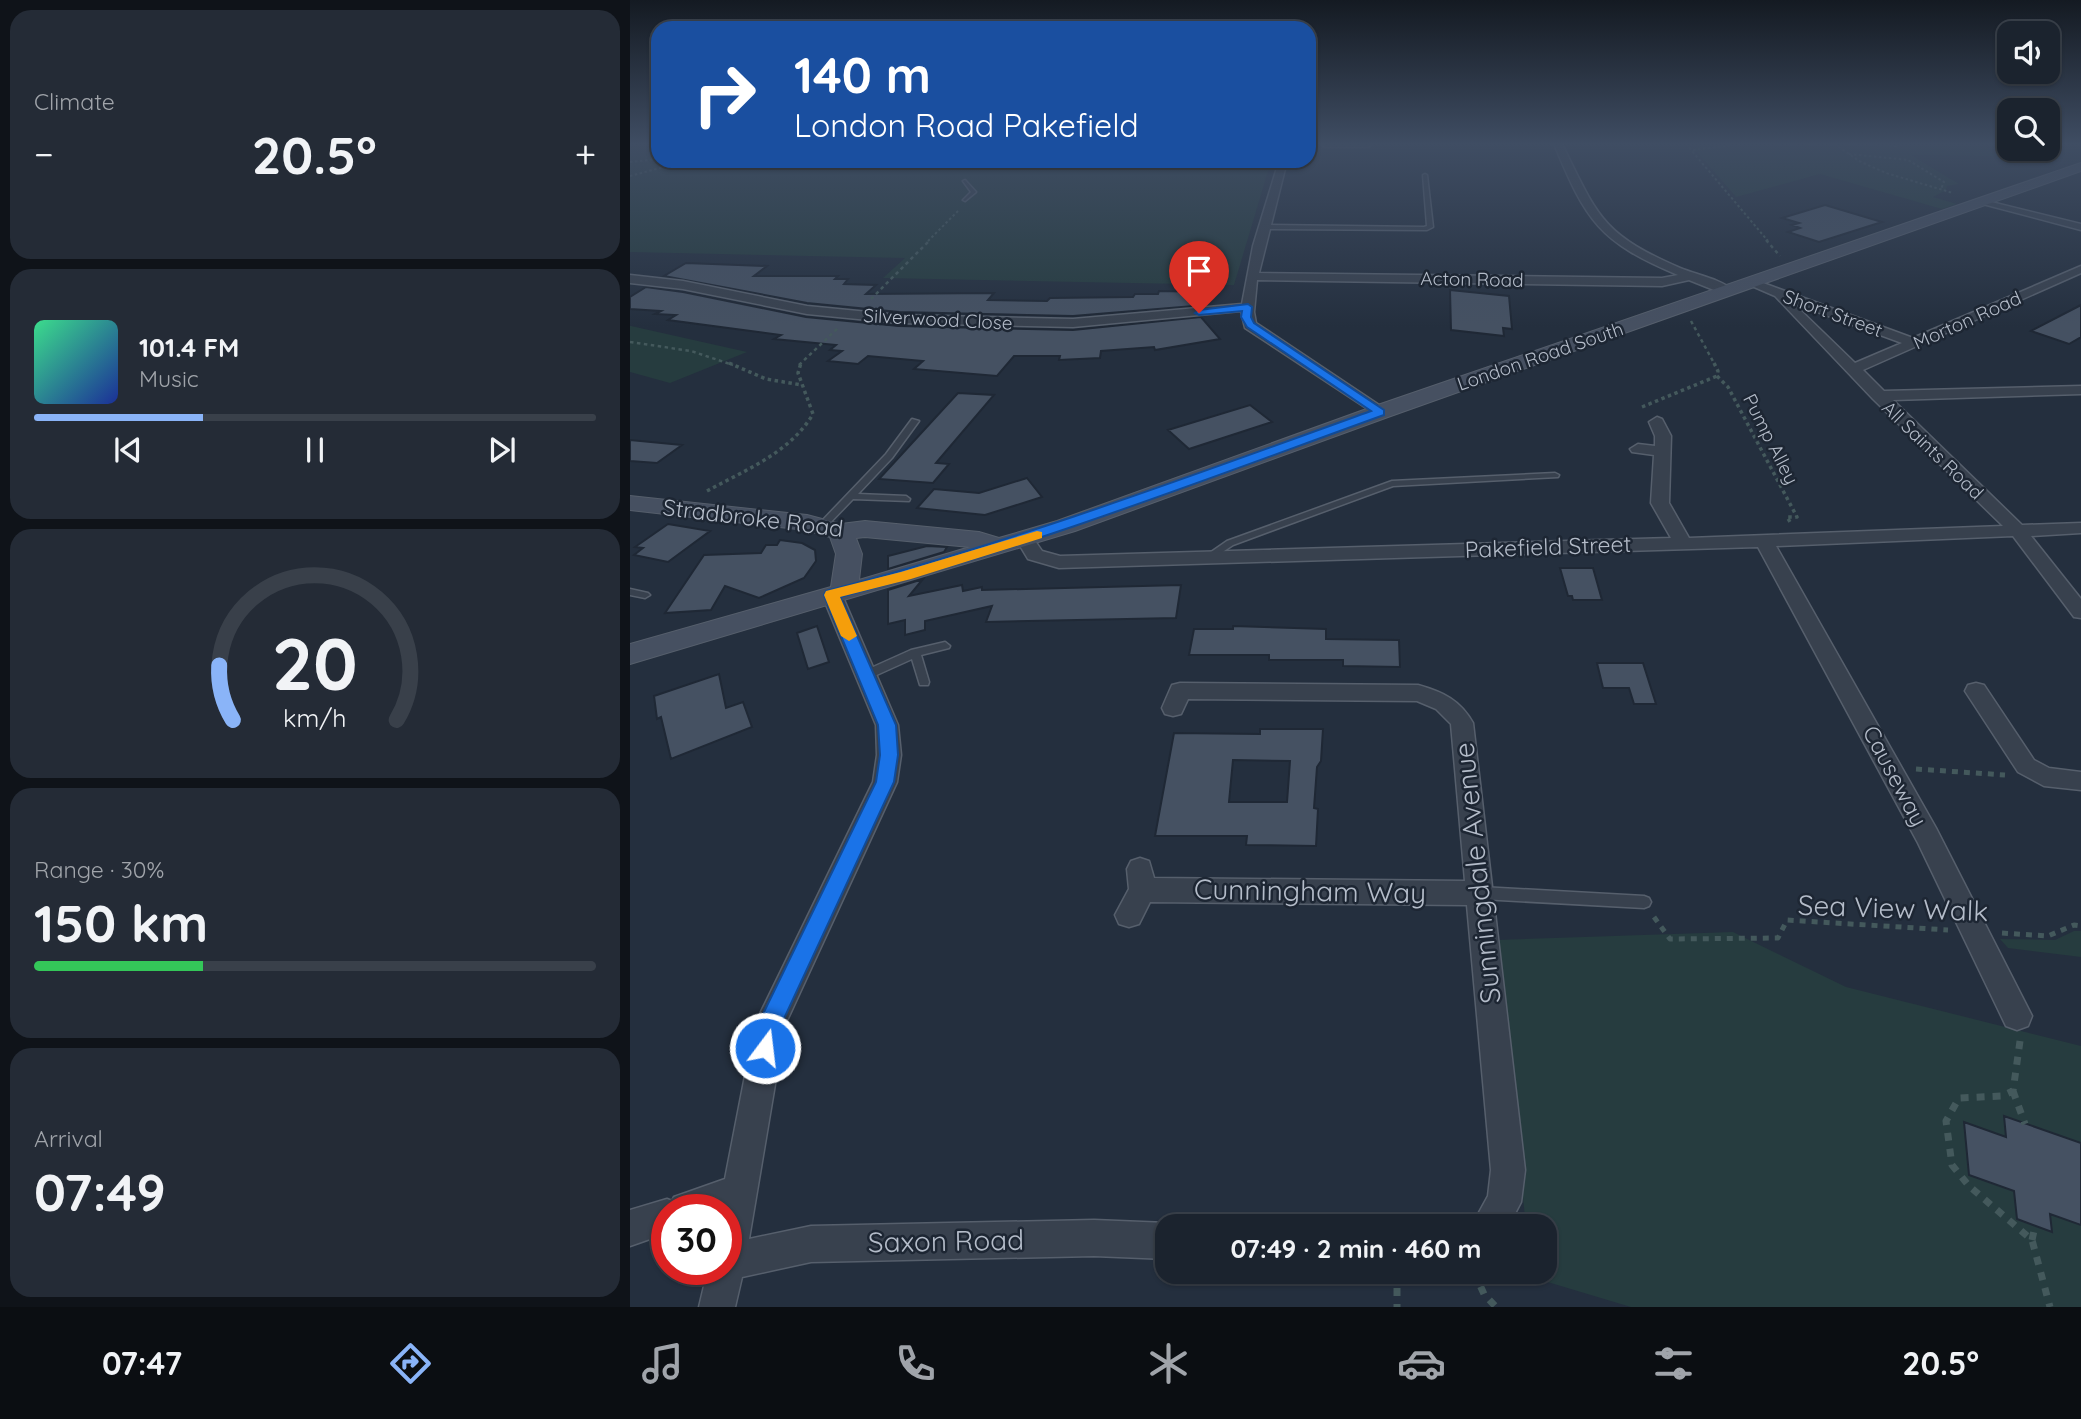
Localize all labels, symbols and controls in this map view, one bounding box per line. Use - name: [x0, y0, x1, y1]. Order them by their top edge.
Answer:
- map controls: [1997, 21, 2060, 161]
- button: sound: [1997, 21, 2060, 84]
- text: 140 m: [794, 44, 931, 105]
- icon: right: [679, 49, 770, 140]
- text: Climate: [34, 87, 115, 116]
- button: search: [1997, 98, 2060, 161]
- text: London Road Pakefield: [794, 105, 1139, 145]
- text: 20.5°: [252, 122, 377, 187]
- text: −: [34, 130, 54, 178]
- text: +: [575, 130, 596, 178]
- pin: [1169, 241, 1229, 313]
- icon: arrive: [1180, 252, 1218, 290]
- street label: Acton Road: [1420, 266, 1524, 292]
- street label: Short Street: [1780, 284, 1886, 342]
- street label: Morton Road: [1909, 286, 2025, 354]
- street label: Silverwood Close: [863, 303, 1013, 335]
- street label: London Road South: [1454, 316, 1626, 396]
- text: 101.4 FM: [139, 331, 239, 364]
- text: Music: [139, 364, 199, 393]
- street label: Pump Alley: [1738, 390, 1804, 488]
- street label: All Saints Road: [1877, 396, 1989, 504]
- icon: previous: [109, 431, 147, 469]
- icon: pause: [296, 431, 334, 469]
- icon: next: [483, 431, 521, 469]
- street label: Stradbroke Road: [661, 492, 845, 543]
- street label: Pakefield Street: [1464, 529, 1632, 564]
- text: 20: [272, 617, 358, 708]
- text: km/h: [283, 701, 347, 732]
- street label: Causeway: [1857, 720, 1934, 831]
- street label: Sunningdale Avenue: [1445, 741, 1508, 1005]
- text: Range · 30%: [34, 855, 164, 884]
- street label: Cunningham Way: [1194, 871, 1426, 910]
- street label: Sea View Walk: [1797, 887, 1989, 928]
- text: 150 km: [34, 890, 208, 955]
- position arrow: [728, 1011, 802, 1085]
- text: Arrival: [34, 1124, 103, 1153]
- text: 07:49: [34, 1159, 166, 1224]
- speed limit sign: 30: [651, 1194, 742, 1285]
- street label: Saxon Road: [868, 1222, 1024, 1259]
- text: 07:49 · 2 min · 460 m: [1230, 1232, 1482, 1265]
- icon: directions: [386, 1339, 435, 1388]
- icon: music: [638, 1339, 687, 1388]
- icon: phone: [891, 1339, 940, 1388]
- icon: climate: [1144, 1339, 1193, 1388]
- icon: car: [1397, 1339, 1446, 1388]
- icon: filters: [1649, 1339, 1698, 1388]
- text: 07:47: [102, 1343, 182, 1383]
- text: 20.5°: [1902, 1343, 1979, 1383]

